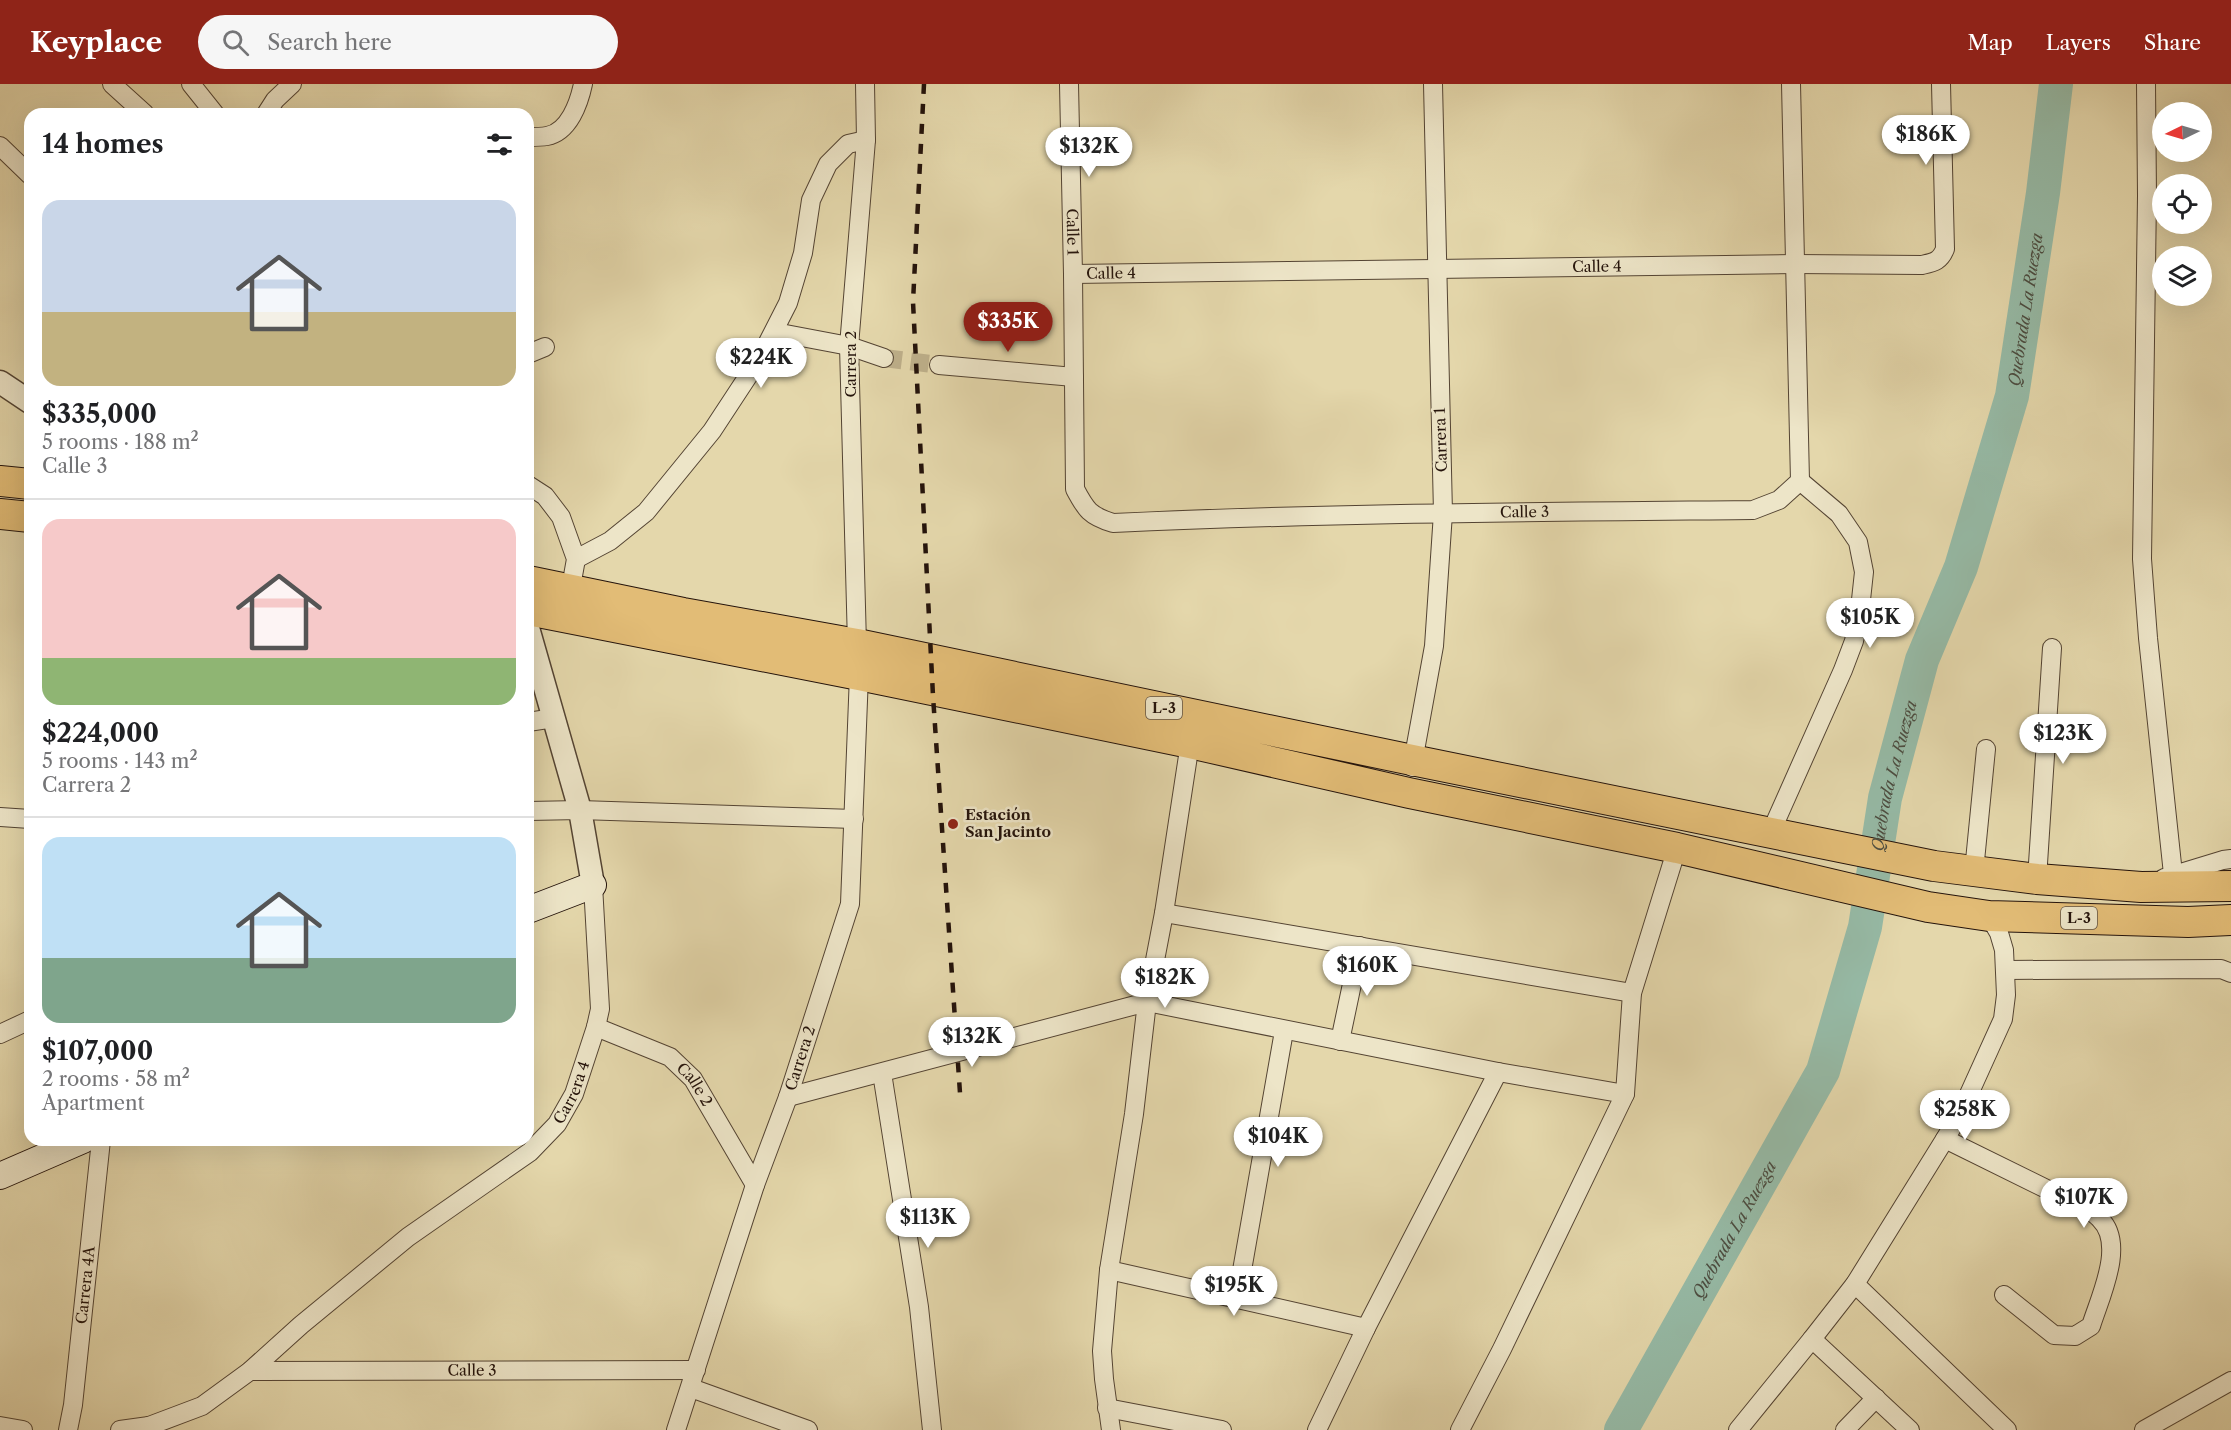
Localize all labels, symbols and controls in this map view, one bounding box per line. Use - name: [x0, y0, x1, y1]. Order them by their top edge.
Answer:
- search box: [198, 15, 618, 69]
- text: Keyplace: [30, 25, 162, 59]
- icon: search: [219, 26, 252, 59]
- text: Search here: [267, 29, 392, 56]
- text: Map: [1968, 30, 2013, 55]
- text: Layers: [2046, 30, 2111, 55]
- text: Share: [2144, 30, 2201, 55]
- north arrow: [2152, 102, 2212, 162]
- map controls: [2152, 102, 2212, 306]
- pin: $186K: [1884, 115, 1968, 166]
- text: $186K: [1896, 122, 1956, 146]
- pin: $132K: [1047, 127, 1131, 178]
- text: 14 homes: [42, 128, 164, 160]
- icon: filters: [483, 128, 516, 161]
- text: $132K: [1059, 134, 1119, 158]
- button: locate: [2152, 174, 2212, 234]
- street label: Calle 1: [1063, 208, 1083, 256]
- water label: Quebrada La Ruezga: [2004, 231, 2047, 387]
- icon: home: [225, 239, 333, 347]
- button: layers: [2152, 246, 2212, 306]
- street label: Calle 4: [1572, 256, 1622, 276]
- street label: Calle 4: [1086, 263, 1136, 283]
- pin: $335K: [966, 302, 1050, 353]
- text: $335K: [978, 309, 1038, 333]
- street label: Carrera 2: [841, 331, 860, 397]
- pin: $224K: [719, 338, 803, 389]
- text: $224K: [730, 345, 792, 369]
- text: $335,000: [42, 398, 157, 430]
- street label: Carrera 1: [1430, 407, 1451, 473]
- text: 5 rooms · 188 m²: [42, 430, 199, 454]
- text: Calle 3: [42, 454, 107, 478]
- street label: Calle 3: [1500, 502, 1549, 522]
- icon: home: [225, 558, 333, 666]
- pin: $105K: [1828, 598, 1912, 649]
- text: $105K: [1840, 605, 1900, 629]
- road number: L-3: [1146, 697, 1182, 719]
- water label: Quebrada La Ruezga: [1867, 698, 1921, 853]
- pin: $123K: [2021, 714, 2105, 765]
- text: $224,000: [42, 717, 159, 749]
- text: $123K: [2033, 721, 2093, 745]
- text: 5 rooms · 143 m²: [42, 749, 198, 773]
- text: Carrera 2: [42, 773, 131, 797]
- place label: Estación San Jacinto: [965, 805, 1051, 841]
- marker: Estación San Jacinto: [946, 817, 960, 831]
- icon: home: [225, 876, 333, 984]
- road number: L-3: [2061, 907, 2097, 929]
- pin: $160K: [1325, 946, 1409, 997]
- text: $160K: [1337, 953, 1397, 977]
- pin: $182K: [1123, 958, 1207, 1009]
- text: $182K: [1135, 965, 1195, 989]
- pin: $132K: [930, 1017, 1014, 1068]
- street label: Carrera 2: [781, 1023, 819, 1093]
- text: $132K: [942, 1024, 1002, 1048]
- text: $107,000: [42, 1035, 153, 1067]
- street label: Calle 2: [673, 1058, 717, 1109]
- street label: Carrera 4: [549, 1059, 593, 1127]
- text: 2 rooms · 58 m²: [42, 1067, 190, 1091]
- pin: $258K: [1923, 1090, 2007, 1141]
- text: Apartment: [42, 1091, 145, 1115]
- text: $258K: [1934, 1097, 1996, 1121]
- pin: $104K: [1236, 1117, 1320, 1168]
- text: $104K: [1248, 1124, 1308, 1148]
- water label: Quebrada La Ruezga: [1687, 1157, 1781, 1302]
- pin: $107K: [2042, 1178, 2126, 1229]
- text: $107K: [2054, 1185, 2114, 1209]
- pin: $113K: [886, 1198, 970, 1249]
- text: $113K: [900, 1205, 956, 1229]
- street label: Carrera 4A: [72, 1244, 99, 1325]
- pin: $195K: [1192, 1266, 1276, 1317]
- text: $195K: [1204, 1273, 1264, 1297]
- street label: Calle 3: [447, 1360, 497, 1380]

